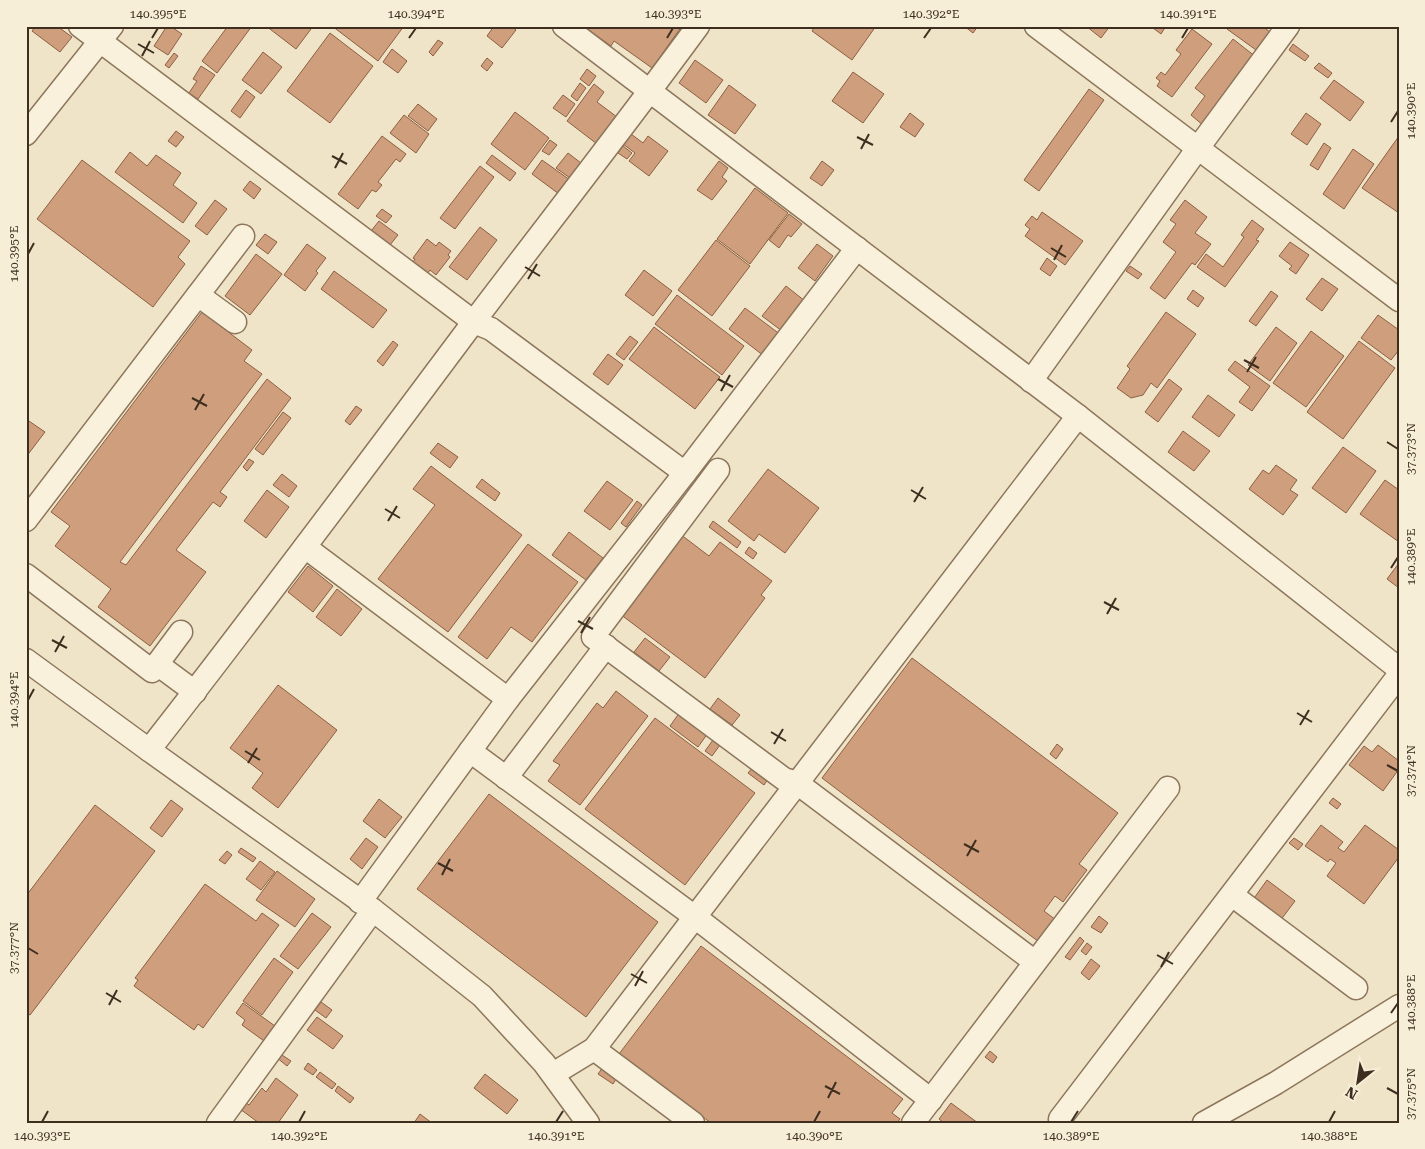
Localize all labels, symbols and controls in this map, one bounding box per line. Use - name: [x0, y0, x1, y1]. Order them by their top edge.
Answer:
- text: 140.395°E: [130, 7, 186, 21]
- text: 140.394°E: [388, 7, 444, 21]
- text: 140.393°E: [645, 7, 701, 21]
- text: 140.392°E: [903, 7, 959, 21]
- text: 140.391°E: [1160, 7, 1216, 21]
- text: 140.390°E: [1404, 83, 1418, 139]
- text: 140.395°E: [7, 226, 21, 282]
- text: 37.373°N: [1404, 423, 1418, 475]
- text: 140.389°E: [1404, 529, 1418, 585]
- text: 140.394°E: [7, 672, 21, 728]
- text: 37.374°N: [1404, 745, 1418, 797]
- text: 37.377°N: [7, 922, 21, 974]
- text: 140.388°E: [1404, 975, 1418, 1031]
- north arrow: [1332, 1056, 1382, 1106]
- text: 37.375°N: [1404, 1068, 1418, 1120]
- text: N: [1343, 1084, 1360, 1103]
- text: 140.393°E: [14, 1129, 70, 1143]
- text: 140.392°E: [271, 1129, 327, 1143]
- text: 140.391°E: [528, 1129, 584, 1143]
- text: 140.390°E: [786, 1129, 842, 1143]
- text: 140.389°E: [1043, 1129, 1099, 1143]
- text: 140.388°E: [1301, 1129, 1357, 1143]

